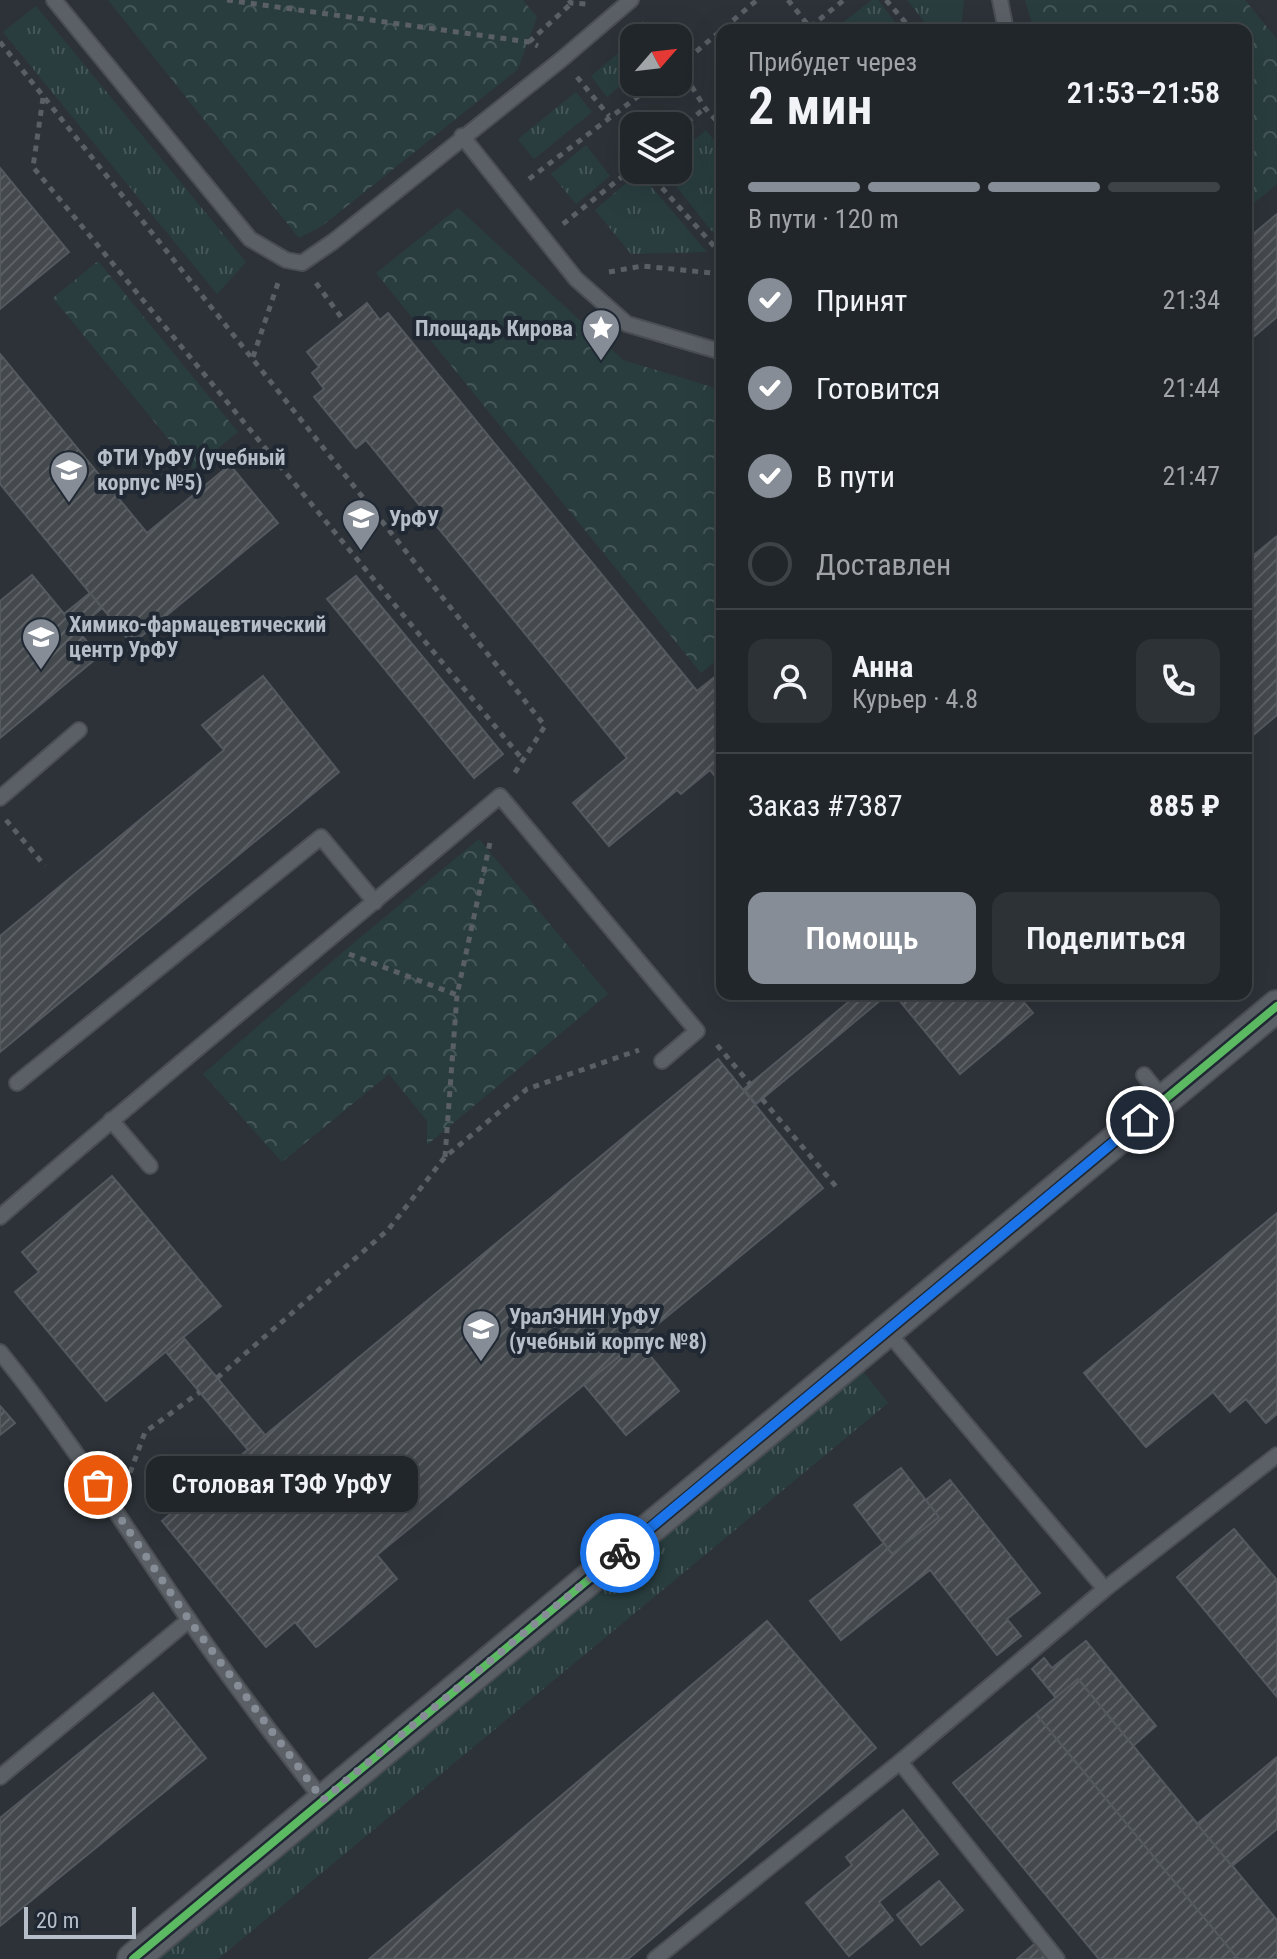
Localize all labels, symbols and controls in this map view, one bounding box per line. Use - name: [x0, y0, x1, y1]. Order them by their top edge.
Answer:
- north arrow: [620, 24, 692, 96]
- map controls: [620, 24, 692, 184]
- text: Прибудет через: [748, 47, 917, 77]
- text: 21:53–21:58: [1067, 75, 1220, 110]
- text: 2 мин: [748, 76, 873, 137]
- button: layers: [620, 112, 692, 184]
- text: В пути · 120 m: [748, 204, 899, 234]
- icon: check: [748, 278, 792, 322]
- text: Принят: [816, 283, 907, 318]
- text: 21:34: [1163, 285, 1220, 315]
- place icon: Площадь Кирова: [580, 307, 622, 362]
- place label: Площадь Кирова: [415, 316, 573, 341]
- icon: check: [748, 366, 792, 410]
- text: Готовится: [816, 371, 940, 406]
- text: 21:44: [1163, 373, 1220, 403]
- place label: ФТИ УрФУ (учебный корпус №5): [97, 445, 286, 495]
- school or university icon: ФТИ УрФУ (учебный корпус №5): [48, 449, 90, 504]
- icon: check: [748, 454, 792, 498]
- text: В пути: [816, 459, 895, 494]
- text: 21:47: [1163, 461, 1220, 491]
- school or university icon: УрФУ: [340, 497, 382, 552]
- place label: УрФУ: [389, 506, 439, 531]
- text: Доставлен: [816, 547, 951, 582]
- place label: Химико-фармацевтический центр УрФУ: [69, 612, 326, 662]
- school or university icon: Химико-фармацевтический центр УрФУ: [20, 616, 62, 671]
- button: person: [748, 639, 832, 723]
- button: phone: [1136, 639, 1220, 723]
- text: Анна: [852, 649, 913, 684]
- text: Курьер · 4.8: [852, 684, 978, 714]
- text: Заказ #7387: [748, 788, 903, 823]
- text: 885 ₽: [1149, 788, 1220, 823]
- button: Помощь: [748, 892, 976, 984]
- button: Поделиться: [992, 892, 1220, 984]
- pin: [1106, 1086, 1174, 1154]
- icon: home: [1118, 1098, 1162, 1142]
- place label: УралЭНИН УрФУ (учебный корпус №8): [509, 1304, 707, 1354]
- school or university icon: УралЭНИН УрФУ (учебный корпус №8): [460, 1308, 502, 1363]
- pin: [64, 1451, 132, 1519]
- callout: Столовая ТЭФ УрФУ: [146, 1457, 418, 1513]
- icon: bag: [76, 1463, 120, 1507]
- text: Столовая ТЭФ УрФУ: [172, 1469, 392, 1499]
- courier: [580, 1513, 660, 1593]
- icon: bike: [598, 1531, 642, 1575]
- scale bar: [24, 1903, 136, 1939]
- text: 20 m: [36, 1908, 79, 1933]

